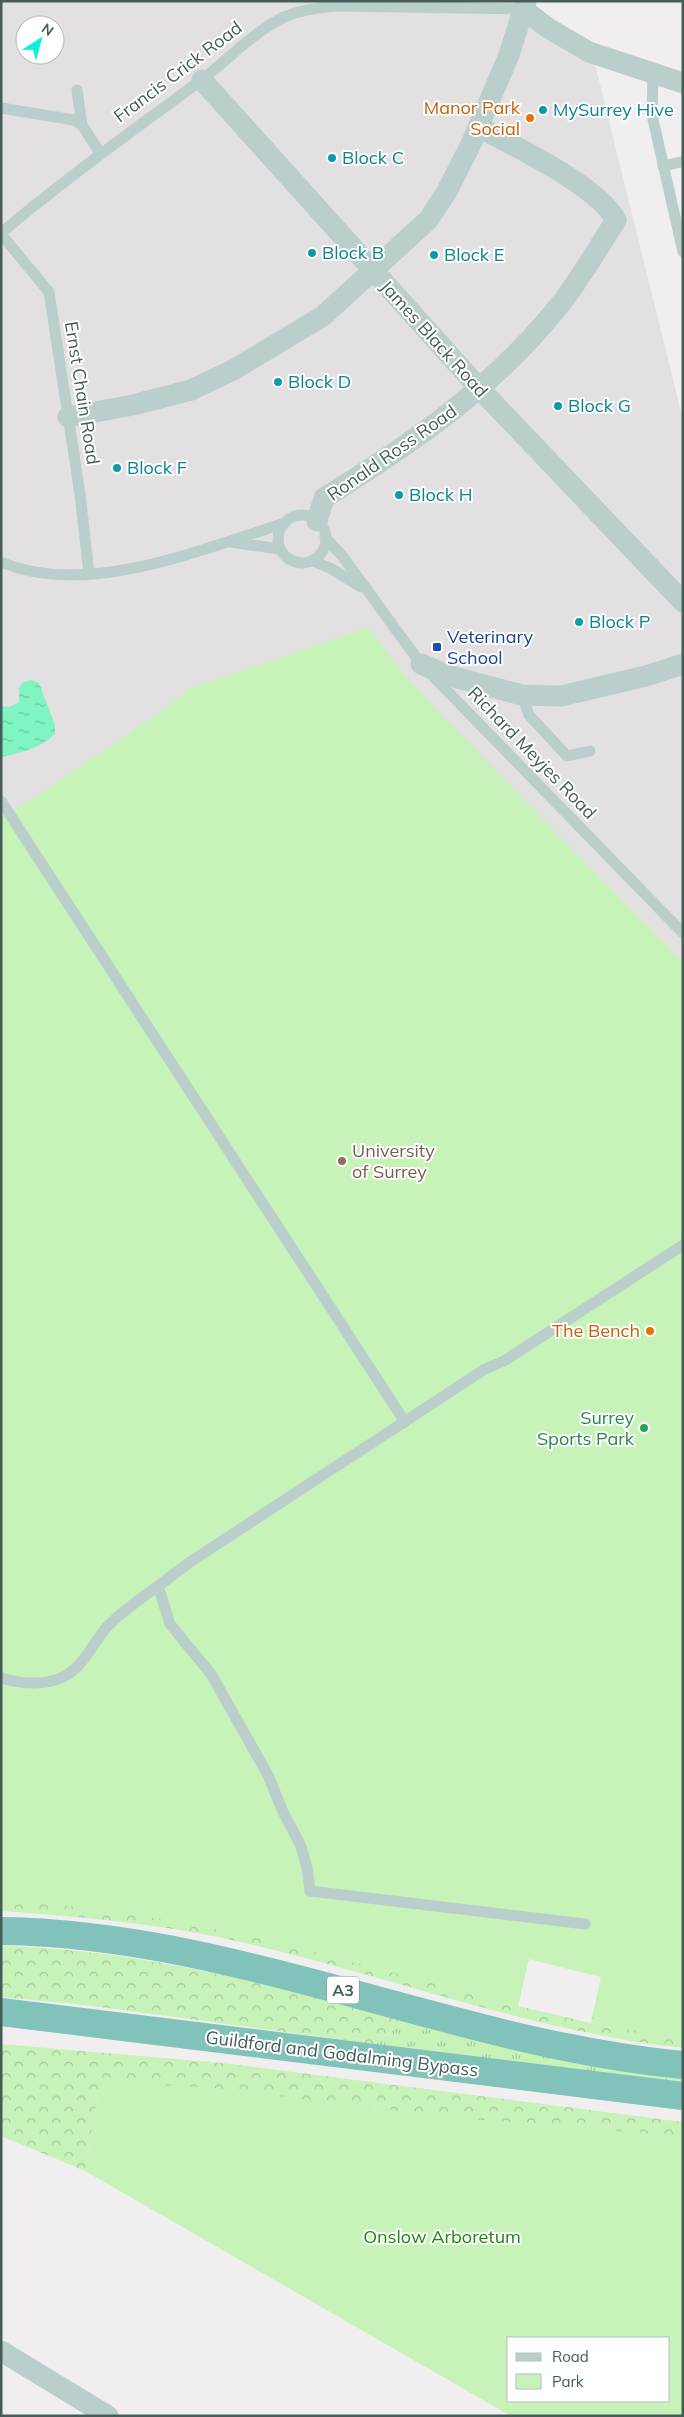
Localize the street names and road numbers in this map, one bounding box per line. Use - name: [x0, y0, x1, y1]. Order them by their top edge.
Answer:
- street label: Francis Crick Road: [109, 16, 246, 127]
- street label: James Black Road: [376, 275, 493, 402]
- street label: Ernst Chain Road: [60, 320, 105, 466]
- street label: Ronald Ross Road: [323, 399, 461, 506]
- street label: Richard Meyjes Road: [463, 682, 602, 824]
- road number: A3: [327, 1976, 359, 2004]
- street label: Guildford and Godalming Bypass: [204, 2025, 480, 2082]

